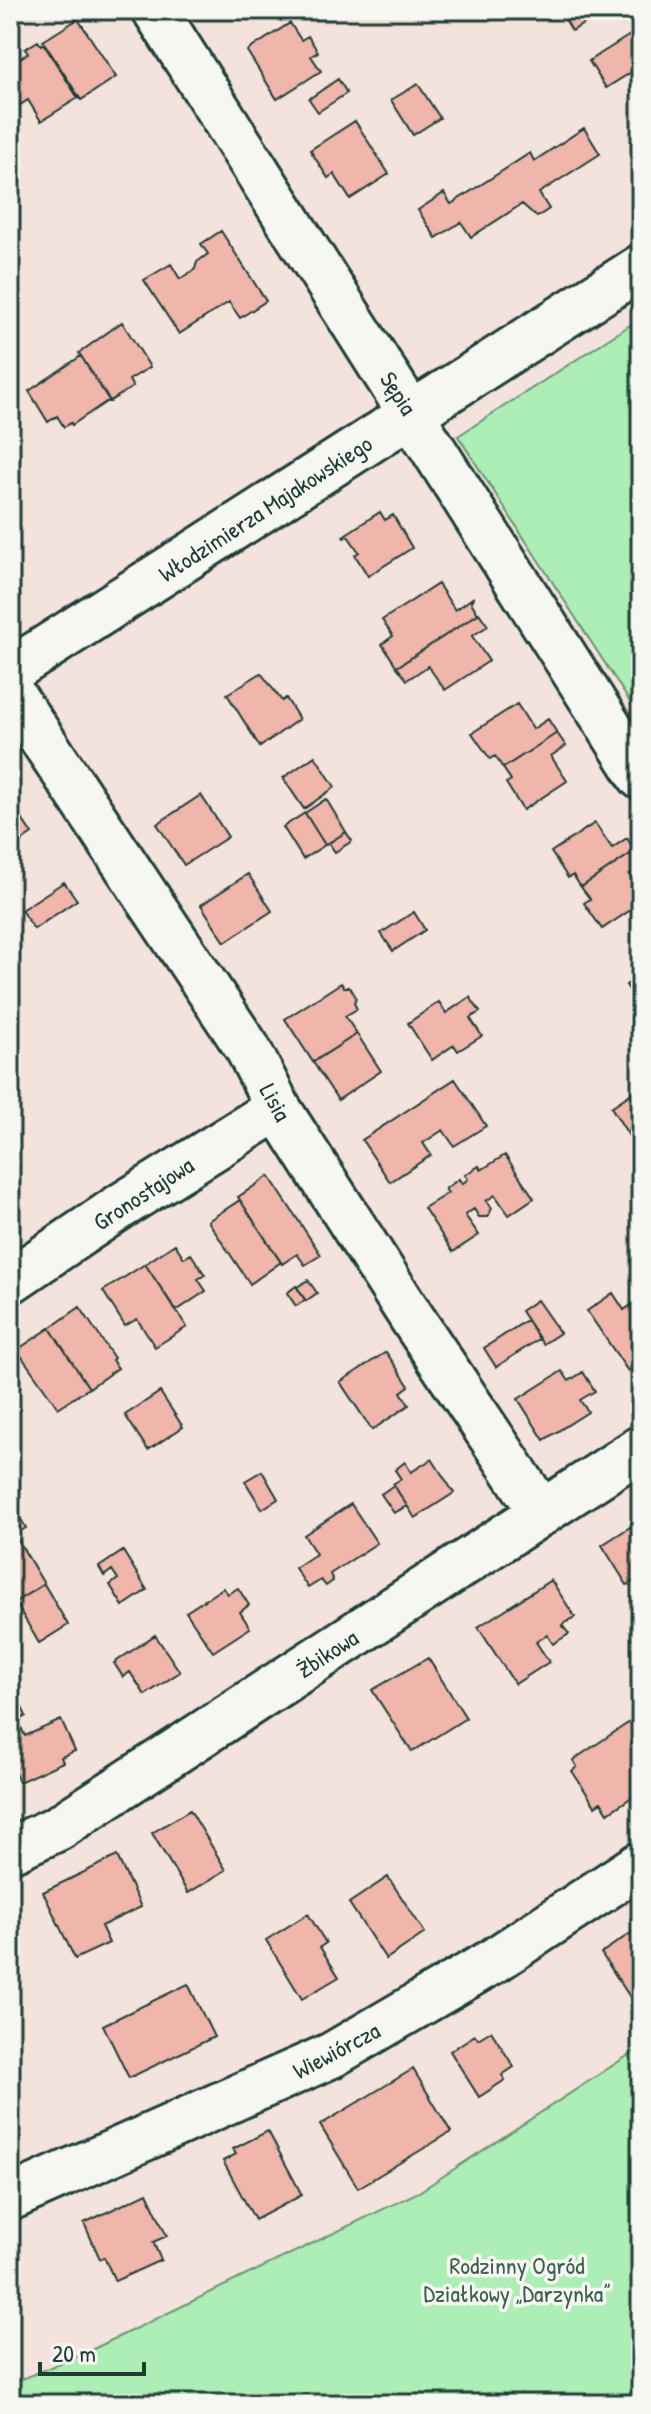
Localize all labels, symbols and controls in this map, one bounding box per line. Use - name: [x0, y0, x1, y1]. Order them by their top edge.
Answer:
- street label: Sępia: [373, 365, 425, 421]
- street label: Włodzimierza Majakowskiego: [152, 427, 378, 589]
- street label: Lisia: [253, 1077, 299, 1127]
- street label: Gronostajowa: [87, 1149, 199, 1237]
- street label: Żbikowa: [290, 1621, 364, 1685]
- street label: Wiewiórcza: [287, 2014, 385, 2086]
- park label: Rodzinny Ogród Działkowy „Darzynka”: [423, 2249, 611, 2309]
- scale bar: [40, 2326, 144, 2376]
- text: 20 m: [52, 2337, 96, 2369]

